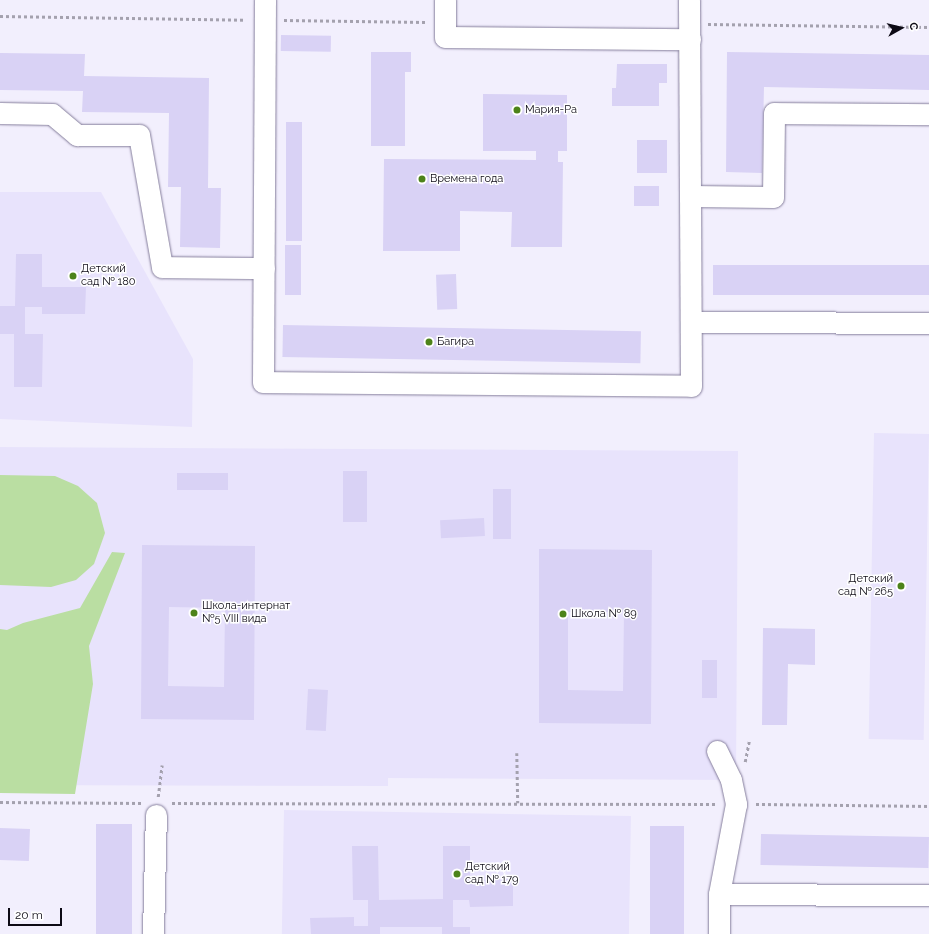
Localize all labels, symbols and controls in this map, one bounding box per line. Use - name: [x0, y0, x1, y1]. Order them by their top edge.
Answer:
- north arrow: [881, 8, 921, 48]
- text: С: [906, 22, 920, 31]
- place label: Мария-Ра: [525, 103, 577, 117]
- marker: Мария-Ра: [512, 105, 522, 115]
- place label: Времена года: [430, 172, 503, 186]
- marker: Времена года: [417, 174, 427, 184]
- place label: Детский сад № 180: [81, 263, 136, 289]
- marker: Детский сад № 180: [68, 271, 78, 281]
- place label: Багира: [437, 335, 474, 349]
- marker: Багира: [424, 337, 434, 347]
- place label: Детский сад № 265: [838, 573, 893, 599]
- marker: Детский сад № 265: [896, 581, 906, 591]
- place label: Школа-интернат №5 VIII вида: [202, 600, 290, 626]
- place label: Школа № 89: [571, 607, 637, 621]
- marker: Школа-интернат №5 VIII вида: [189, 608, 199, 618]
- marker: Школа № 89: [558, 609, 568, 619]
- place label: Детский сад № 179: [465, 861, 519, 887]
- marker: Детский сад № 179: [452, 869, 462, 879]
- scale bar: [10, 900, 64, 926]
- text: 20 m: [15, 908, 43, 922]

